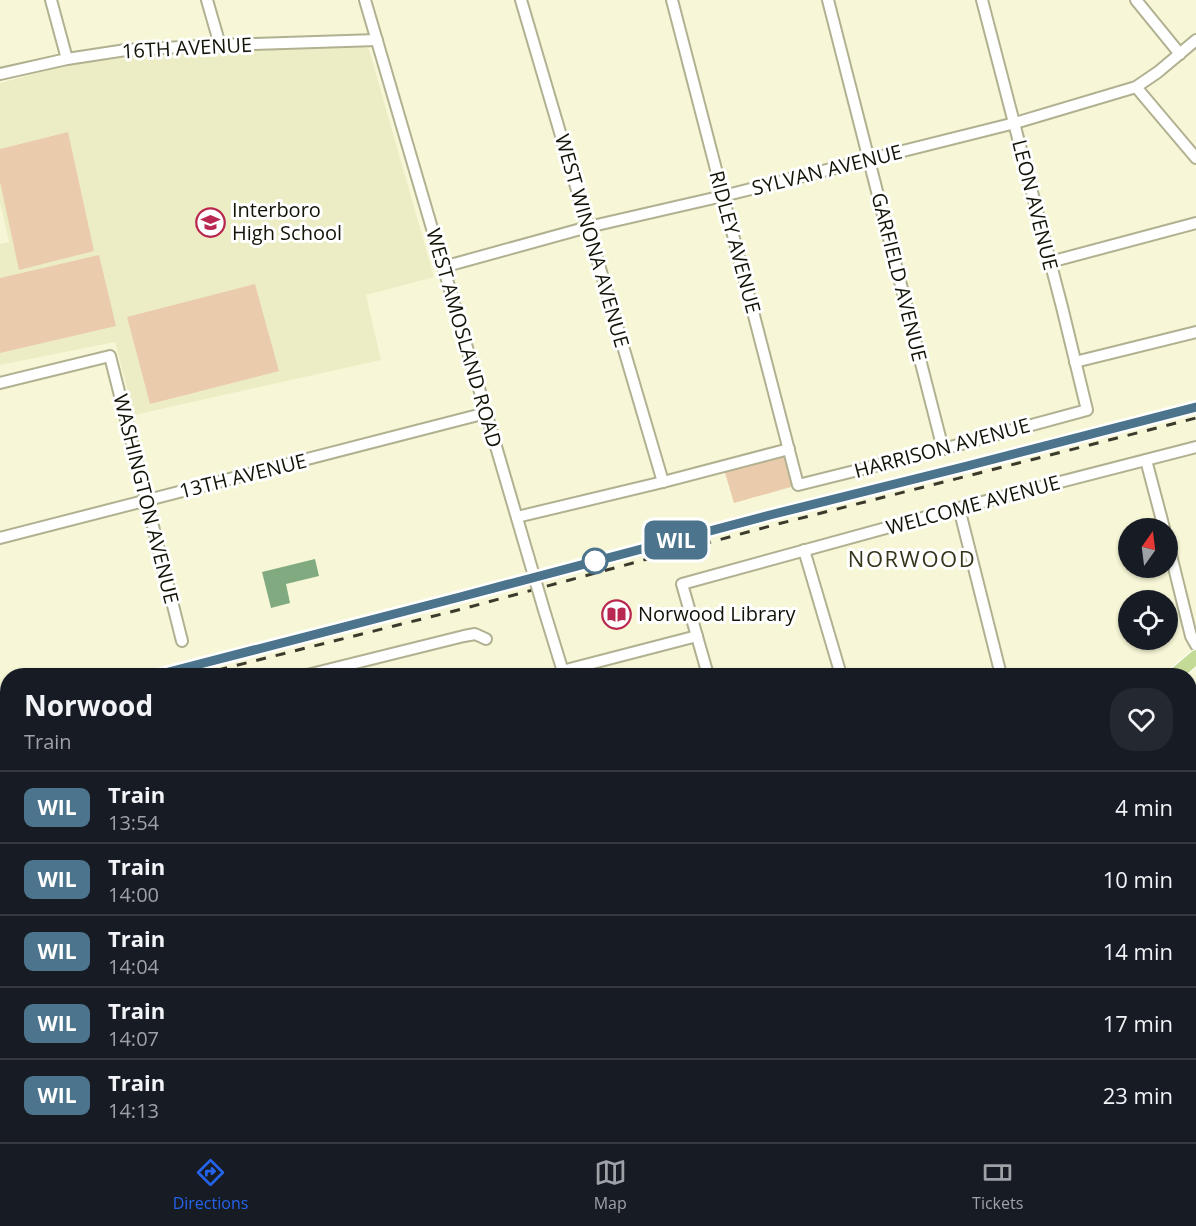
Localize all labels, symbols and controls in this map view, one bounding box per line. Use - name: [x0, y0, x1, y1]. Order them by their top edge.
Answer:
- street label: 16TH AVENUE: [121, 31, 253, 64]
- street label: WEST WINONA AVENUE: [549, 131, 636, 351]
- street label: LEON AVENUE: [1006, 137, 1065, 273]
- street label: SYLVAN AVENUE: [749, 138, 905, 201]
- street label: RIDLEY AVENUE: [703, 167, 768, 316]
- street label: GARFIELD AVENUE: [865, 190, 934, 364]
- place label: Interboro High School: [232, 196, 342, 246]
- school or university icon: Interboro High School: [195, 206, 227, 238]
- street label: WEST AMOSLAND ROAD: [420, 225, 509, 451]
- street label: WASHINGTON AVENUE: [107, 391, 186, 607]
- street label: HARRISON AVENUE: [851, 411, 1033, 484]
- street label: 13TH AVENUE: [176, 447, 309, 504]
- street label: WELCOME AVENUE: [883, 468, 1063, 541]
- north arrow: [1118, 518, 1178, 578]
- map controls: [1118, 518, 1178, 650]
- line badge: WIL: [642, 520, 710, 560]
- text: WIL: [656, 526, 696, 554]
- district label: NORWOOD: [848, 543, 976, 573]
- unlabelled marker: [582, 548, 608, 574]
- button: locate: [1118, 590, 1178, 650]
- library icon: Norwood Library: [601, 598, 633, 630]
- place label: Norwood Library: [638, 600, 796, 627]
- text: Norwood: [24, 686, 153, 724]
- button: heart: [1110, 688, 1173, 751]
- text: Train: [24, 728, 72, 755]
- text: Train: [108, 779, 165, 809]
- text: 4 min: [1115, 792, 1173, 822]
- text: WIL: [37, 793, 77, 821]
- text: 13:54: [108, 809, 159, 836]
- text: Train: [108, 851, 165, 881]
- text: 10 min: [1103, 864, 1173, 894]
- text: WIL: [37, 865, 77, 893]
- text: 14:00: [108, 881, 159, 908]
- text: Train: [108, 923, 165, 953]
- text: 14 min: [1103, 936, 1173, 966]
- text: WIL: [37, 937, 77, 965]
- text: 14:04: [108, 953, 159, 980]
- text: Train: [108, 995, 165, 1025]
- text: 17 min: [1103, 1008, 1173, 1038]
- text: WIL: [37, 1009, 77, 1037]
- text: 14:07: [108, 1025, 159, 1052]
- text: Train: [108, 1067, 165, 1097]
- text: 23 min: [1103, 1080, 1173, 1110]
- text: WIL: [37, 1081, 77, 1109]
- text: 14:13: [108, 1097, 159, 1124]
- tab: Directions: [173, 1156, 248, 1214]
- tab: Map: [594, 1156, 627, 1214]
- tab: Tickets: [972, 1156, 1023, 1214]

